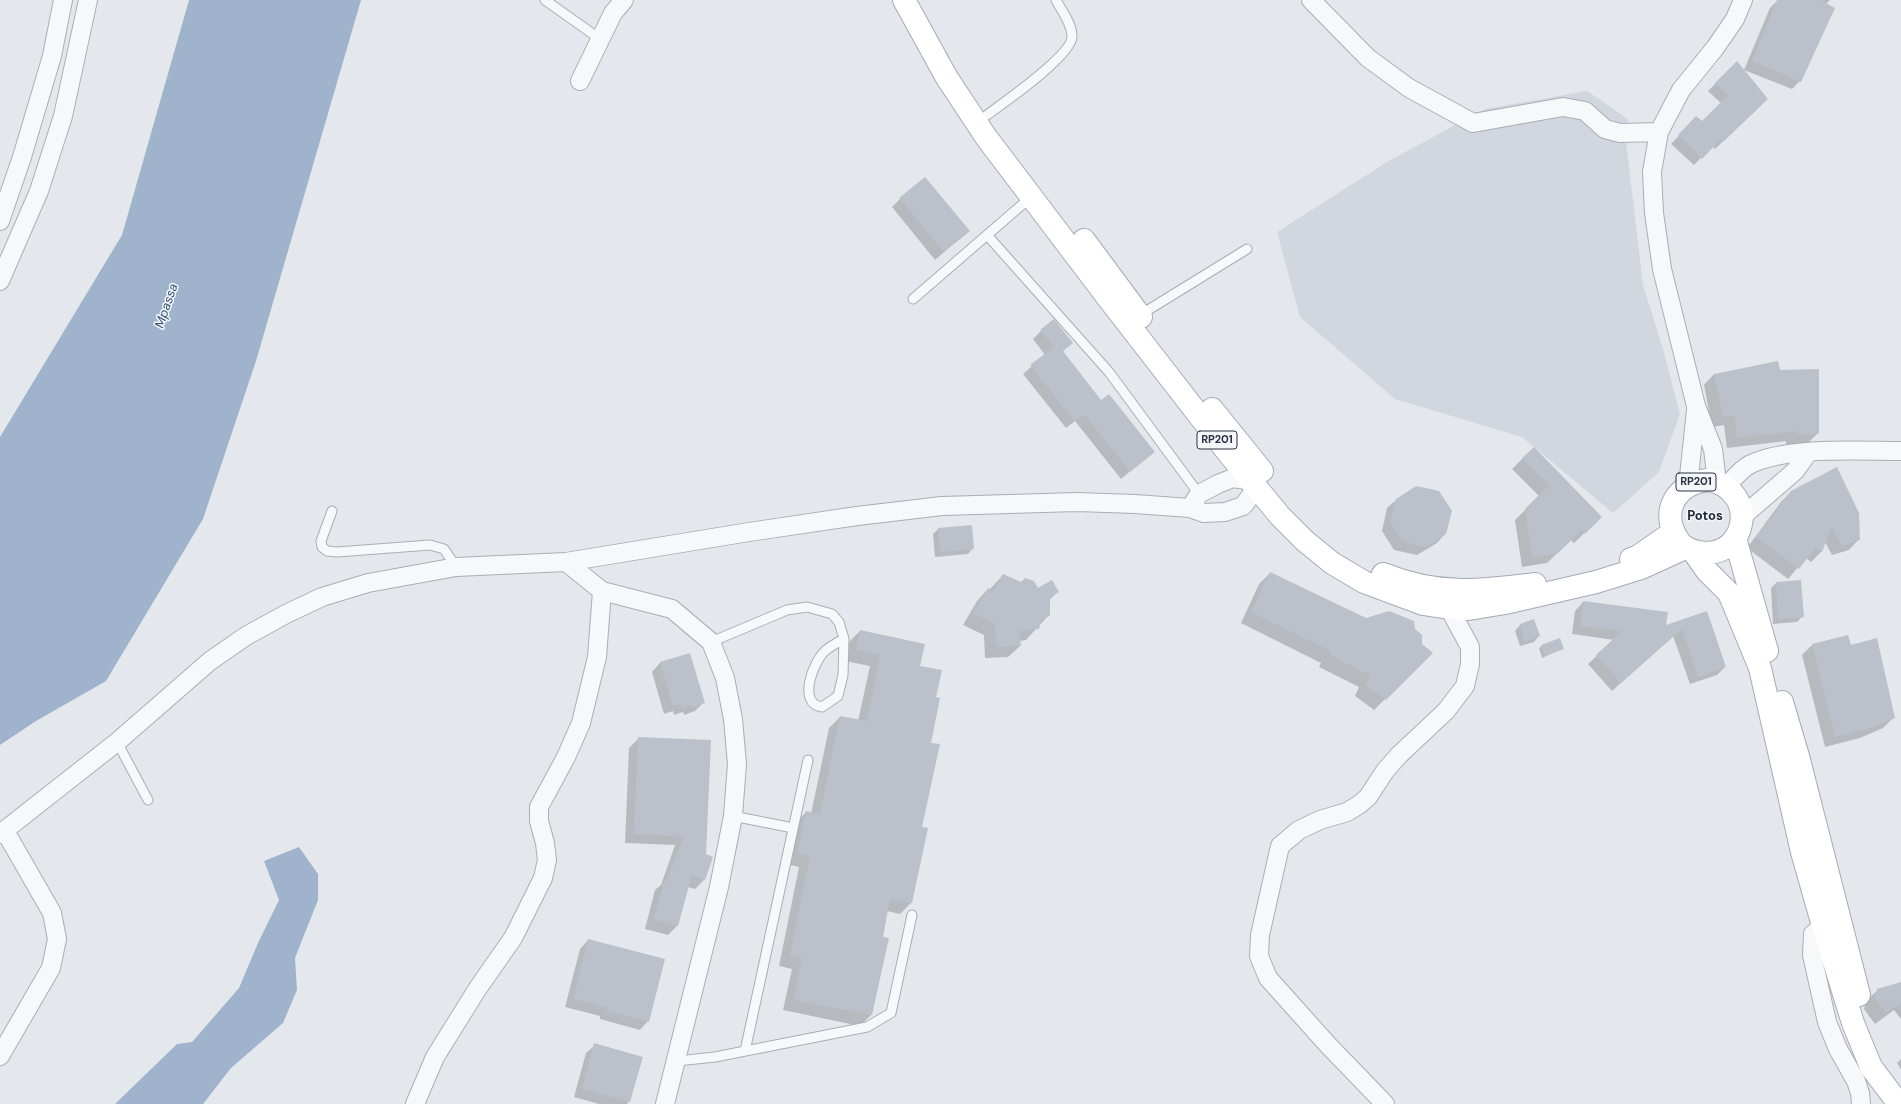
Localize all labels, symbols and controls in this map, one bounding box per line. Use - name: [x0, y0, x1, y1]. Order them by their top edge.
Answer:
- water label: Mpassa: [152, 281, 182, 331]
- road number: RP201: [1197, 431, 1237, 449]
- road number: RP201: [1676, 473, 1716, 491]
- district label: Potos: [1687, 509, 1723, 525]

